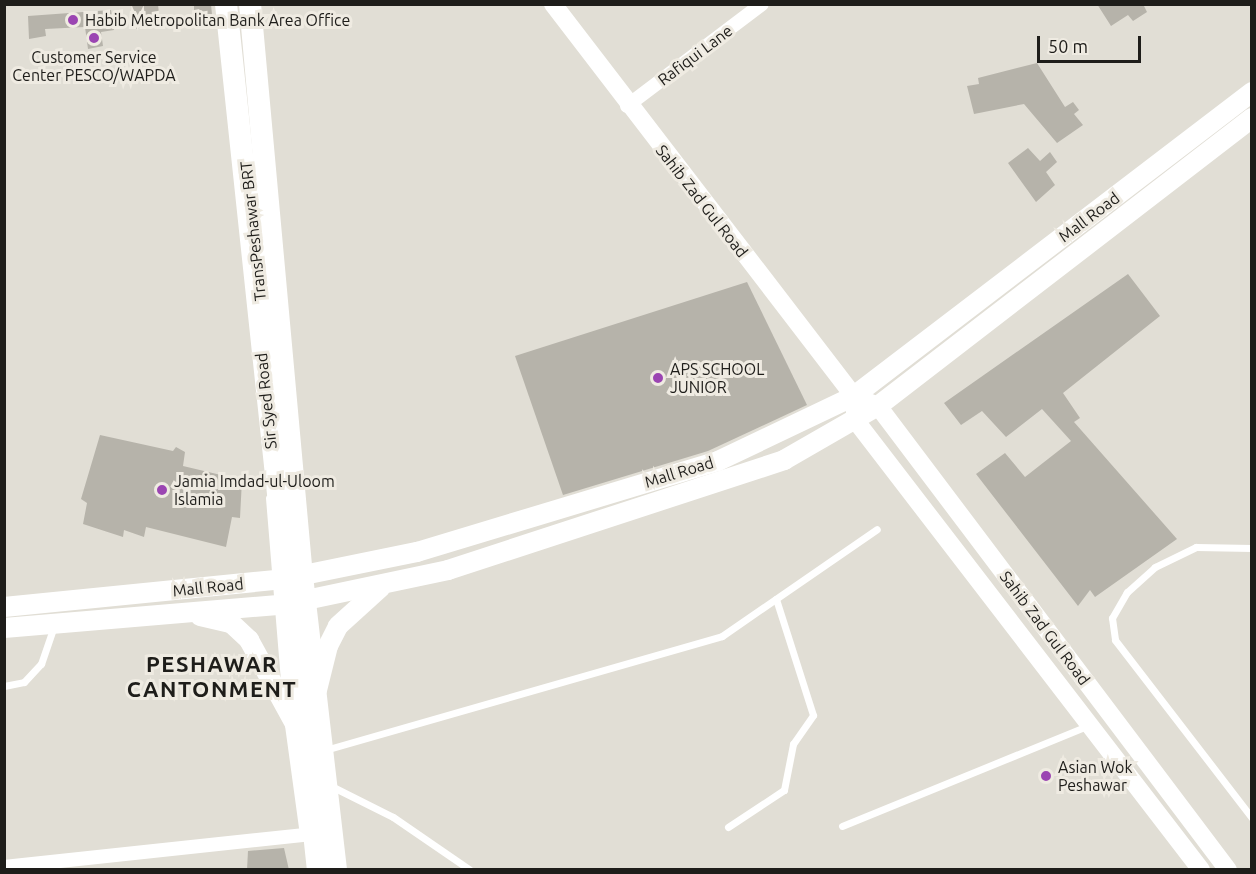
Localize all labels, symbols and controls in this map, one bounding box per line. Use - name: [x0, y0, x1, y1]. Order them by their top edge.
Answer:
- place label: Habib Metropolitan Bank Area Office: [85, 10, 350, 30]
- marker: Habib Metropolitan Bank Area Office: [66, 13, 80, 27]
- street label: Rafiqui Lane: [654, 21, 736, 89]
- scale bar: [1040, 24, 1144, 62]
- marker: Customer Service Center PESCO/WAPDA: [87, 31, 101, 45]
- text: 50 m: [1048, 36, 1088, 56]
- place label: Customer Service Center PESCO/WAPDA: [12, 47, 176, 85]
- street label: Sahib Zad Gul Road: [652, 141, 752, 261]
- street label: TransPeshawar BRT: [236, 160, 270, 302]
- street label: Mall Road: [1055, 188, 1123, 246]
- street label: Sir Syed Road: [251, 352, 281, 450]
- place label: APS SCHOOL JUNIOR: [670, 359, 764, 397]
- marker: APS SCHOOL JUNIOR: [651, 371, 665, 385]
- street label: Mall Road: [642, 452, 716, 492]
- place label: Jamia Imdad-ul-Uloom Islamia: [174, 471, 335, 509]
- marker: Jamia Imdad-ul-Uloom Islamia: [155, 483, 169, 497]
- street label: Sahib Zad Gul Road: [996, 567, 1094, 689]
- street label: Mall Road: [172, 574, 244, 600]
- district label: PESHAWAR CANTONMENT: [127, 650, 297, 702]
- place label: Asian Wok Peshawar: [1058, 757, 1132, 795]
- marker: Asian Wok Peshawar: [1039, 769, 1053, 783]

